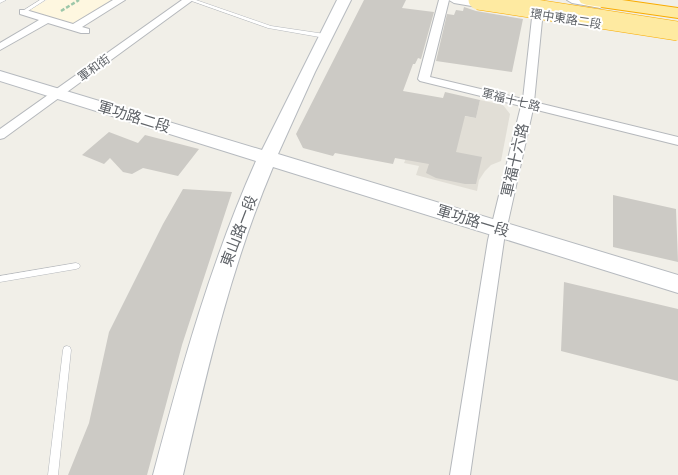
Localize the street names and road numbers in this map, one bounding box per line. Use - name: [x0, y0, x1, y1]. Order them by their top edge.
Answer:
- street label: 環中東路二段: [529, 6, 603, 32]
- street label: 軍和街: [75, 52, 113, 84]
- street label: 軍福十七路: [480, 86, 542, 114]
- street label: 軍功路二段: [95, 97, 173, 137]
- street label: 軍福十六路: [498, 121, 532, 199]
- street label: 東山路一段: [217, 193, 261, 269]
- street label: 軍功路一段: [434, 201, 512, 241]

